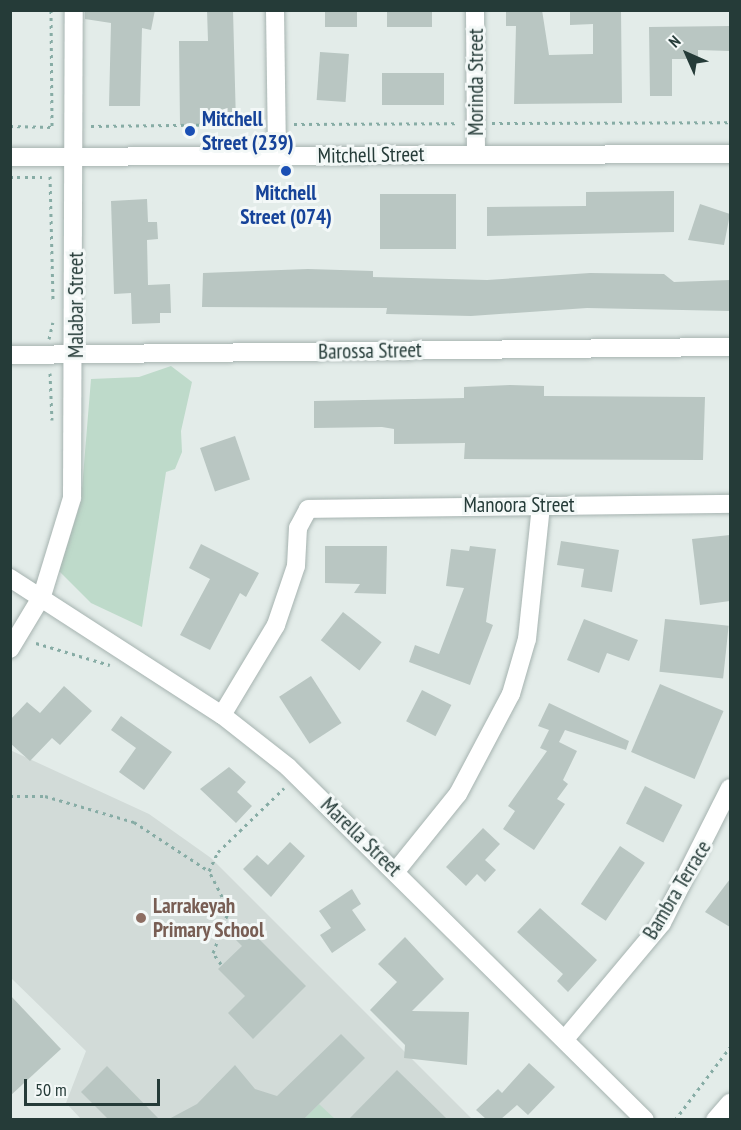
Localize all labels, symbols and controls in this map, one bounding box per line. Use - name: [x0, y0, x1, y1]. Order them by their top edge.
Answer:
- north arrow: [657, 24, 717, 84]
- street label: Morinda Street: [463, 28, 489, 136]
- text: N: [664, 31, 684, 51]
- place label: Mitchell Street (239): [202, 106, 294, 156]
- marker: Mitchell Street (239): [183, 124, 197, 138]
- street label: Mitchell Street: [317, 141, 425, 169]
- marker: Mitchell Street (074): [279, 164, 293, 178]
- place label: Mitchell Street (074): [240, 180, 332, 230]
- street label: Malabar Street: [63, 252, 89, 358]
- street label: Barossa Street: [318, 337, 422, 365]
- street label: Manoora Street: [463, 492, 575, 518]
- street label: Marella Street: [315, 792, 407, 882]
- street label: Bambra Terrace: [638, 836, 716, 944]
- place label: Larrakeyah Primary School: [153, 893, 265, 943]
- marker: Larrakeyah Primary School: [134, 911, 148, 925]
- scale bar: [27, 1067, 164, 1105]
- text: 50 m: [35, 1078, 67, 1101]

